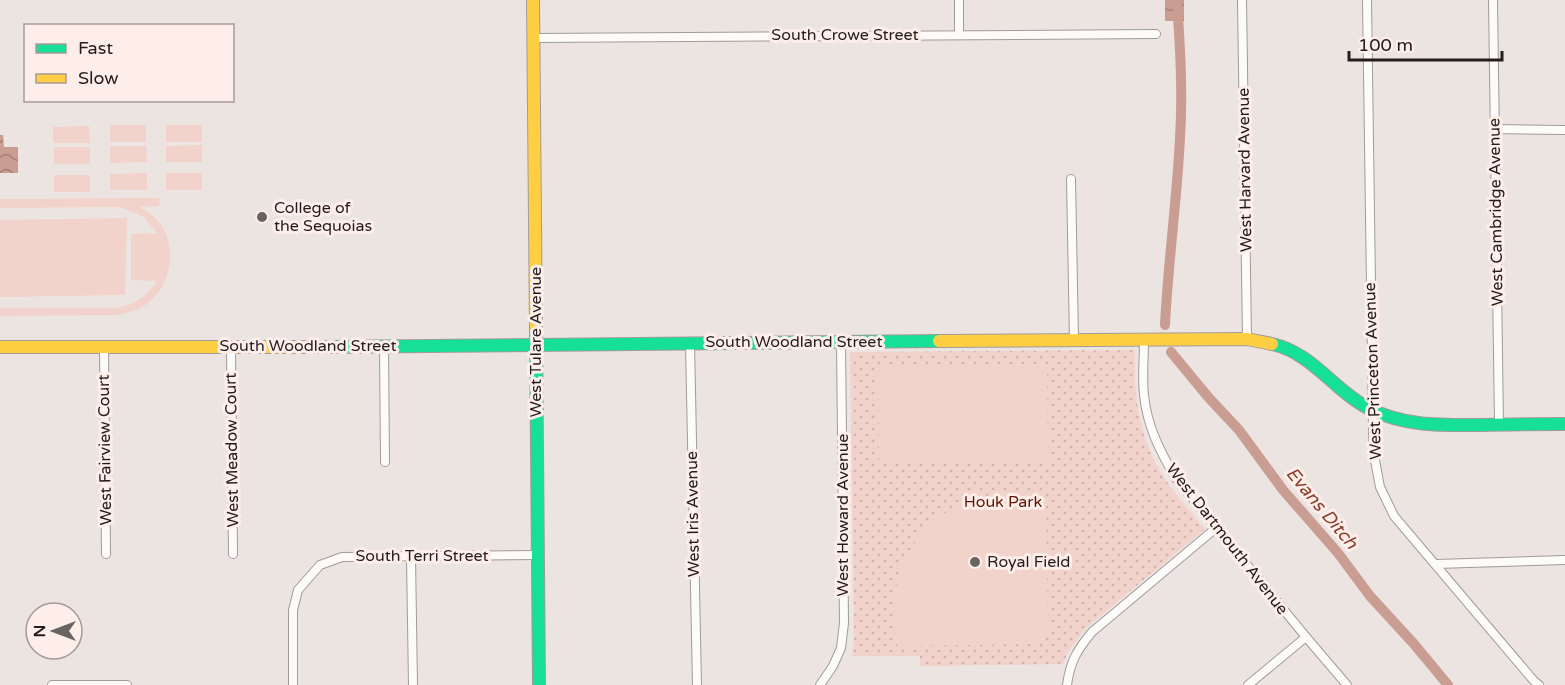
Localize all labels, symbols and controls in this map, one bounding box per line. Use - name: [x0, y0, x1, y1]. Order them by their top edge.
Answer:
- legend: [24, 24, 234, 102]
- scale bar: [1349, 24, 1502, 62]
- street label: South Crowe Street: [771, 25, 919, 45]
- text: 100 m: [1358, 34, 1413, 56]
- text: Fast: [78, 37, 113, 59]
- text: Slow: [78, 67, 119, 89]
- street label: West Harvard Avenue: [1234, 88, 1256, 252]
- street label: West Cambridge Avenue: [1484, 118, 1508, 306]
- place label: College of the Sequoias: [274, 198, 372, 236]
- marker: College of the Sequoias: [255, 210, 269, 224]
- street label: West Tulare Avenue: [526, 267, 546, 417]
- street label: West Princeton Avenue: [1360, 282, 1386, 460]
- street label: South Woodland Street: [705, 332, 883, 352]
- street label: South Woodland Street: [219, 336, 397, 356]
- street label: West Meadow Court: [221, 372, 243, 528]
- street label: West Fairview Court: [94, 374, 116, 526]
- street label: West Howard Avenue: [833, 434, 853, 596]
- street label: West Iris Avenue: [682, 451, 704, 577]
- street label: West Dartmouth Avenue: [1162, 459, 1292, 619]
- water label: Evans Ditch: [1281, 463, 1363, 554]
- park label: Houk Park: [964, 492, 1042, 512]
- street label: South Terri Street: [355, 546, 489, 566]
- place label: Royal Field: [987, 552, 1070, 572]
- marker: Royal Field: [968, 555, 982, 569]
- north arrow: [24, 601, 84, 661]
- text: N: [30, 625, 50, 637]

